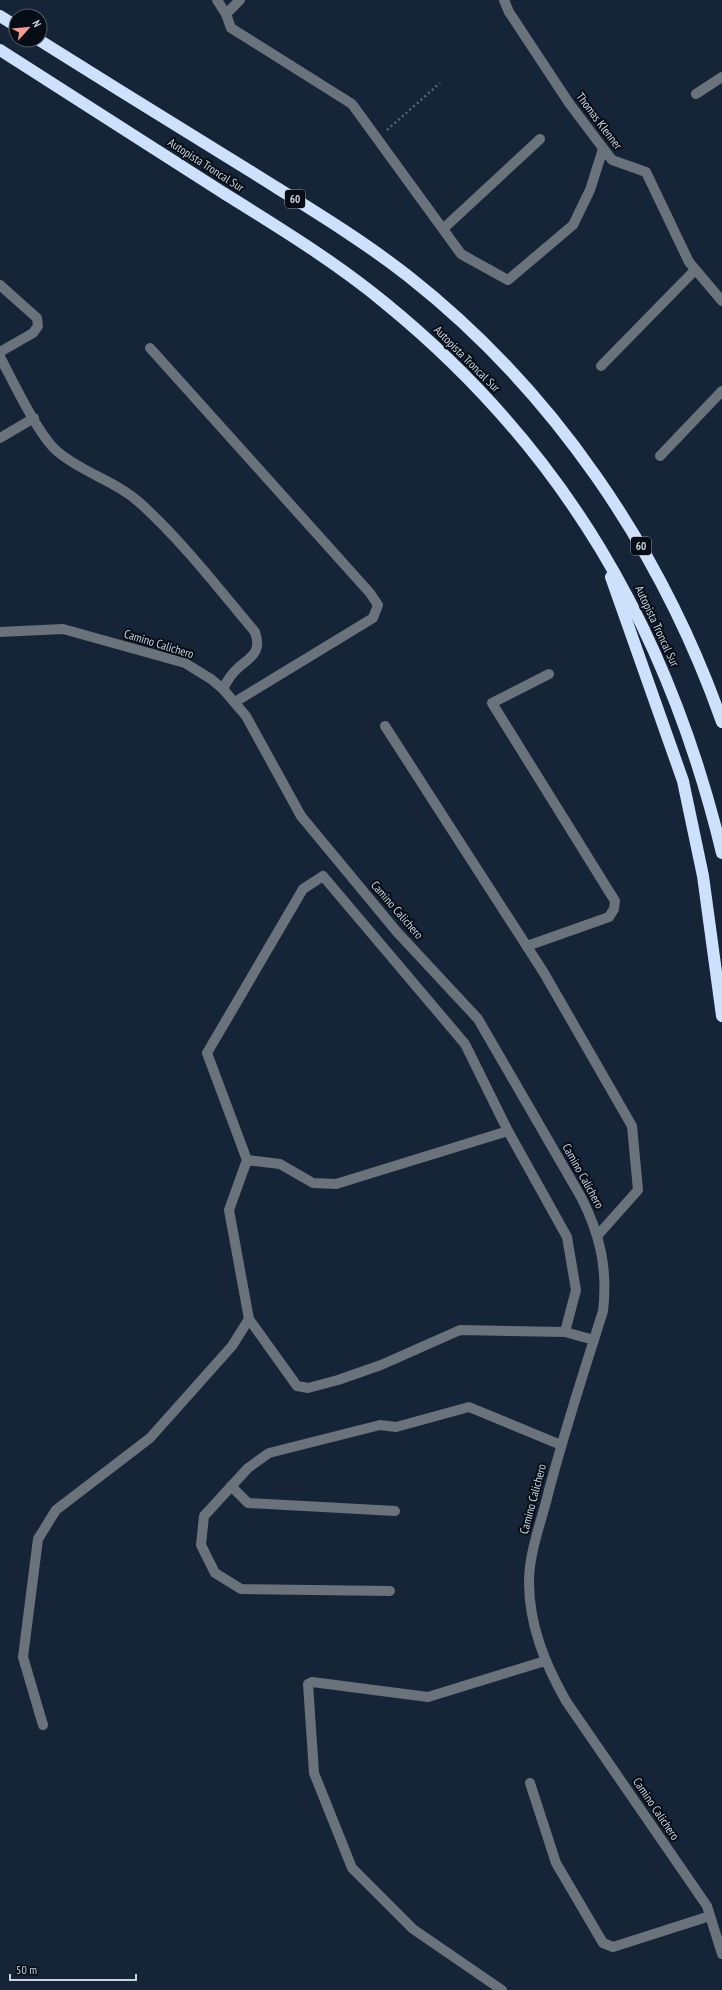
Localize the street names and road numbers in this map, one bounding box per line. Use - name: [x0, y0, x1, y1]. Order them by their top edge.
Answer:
- street label: Thomas Klenner: [573, 89, 626, 153]
- street label: Autopista Troncal Sur: [165, 134, 248, 195]
- road number: 60: [285, 190, 305, 208]
- street label: Autopista Troncal Sur: [431, 322, 504, 395]
- road number: 60: [631, 537, 651, 555]
- street label: Autopista Troncal Sur: [632, 583, 683, 669]
- street label: Camino Calichero: [122, 626, 196, 661]
- street label: Camino Calichero: [368, 878, 427, 942]
- street label: Camino Calichero: [559, 1141, 607, 1211]
- street label: Camino Calichero: [516, 1462, 549, 1536]
- street label: Camino Calichero: [630, 1775, 683, 1843]

